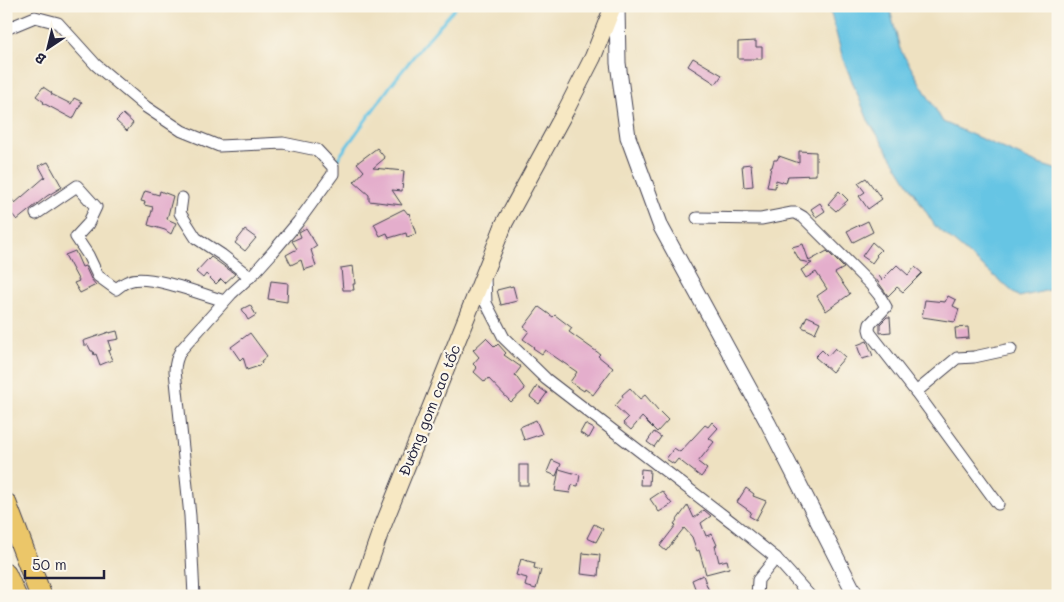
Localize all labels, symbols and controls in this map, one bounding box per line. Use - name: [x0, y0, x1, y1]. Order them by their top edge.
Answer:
- north arrow: [22, 22, 72, 72]
- text: B: [31, 49, 50, 70]
- street label: Đường gom cao tốc: [393, 341, 465, 479]
- scale bar: [25, 547, 104, 579]
- text: 50 m: [32, 554, 67, 574]

